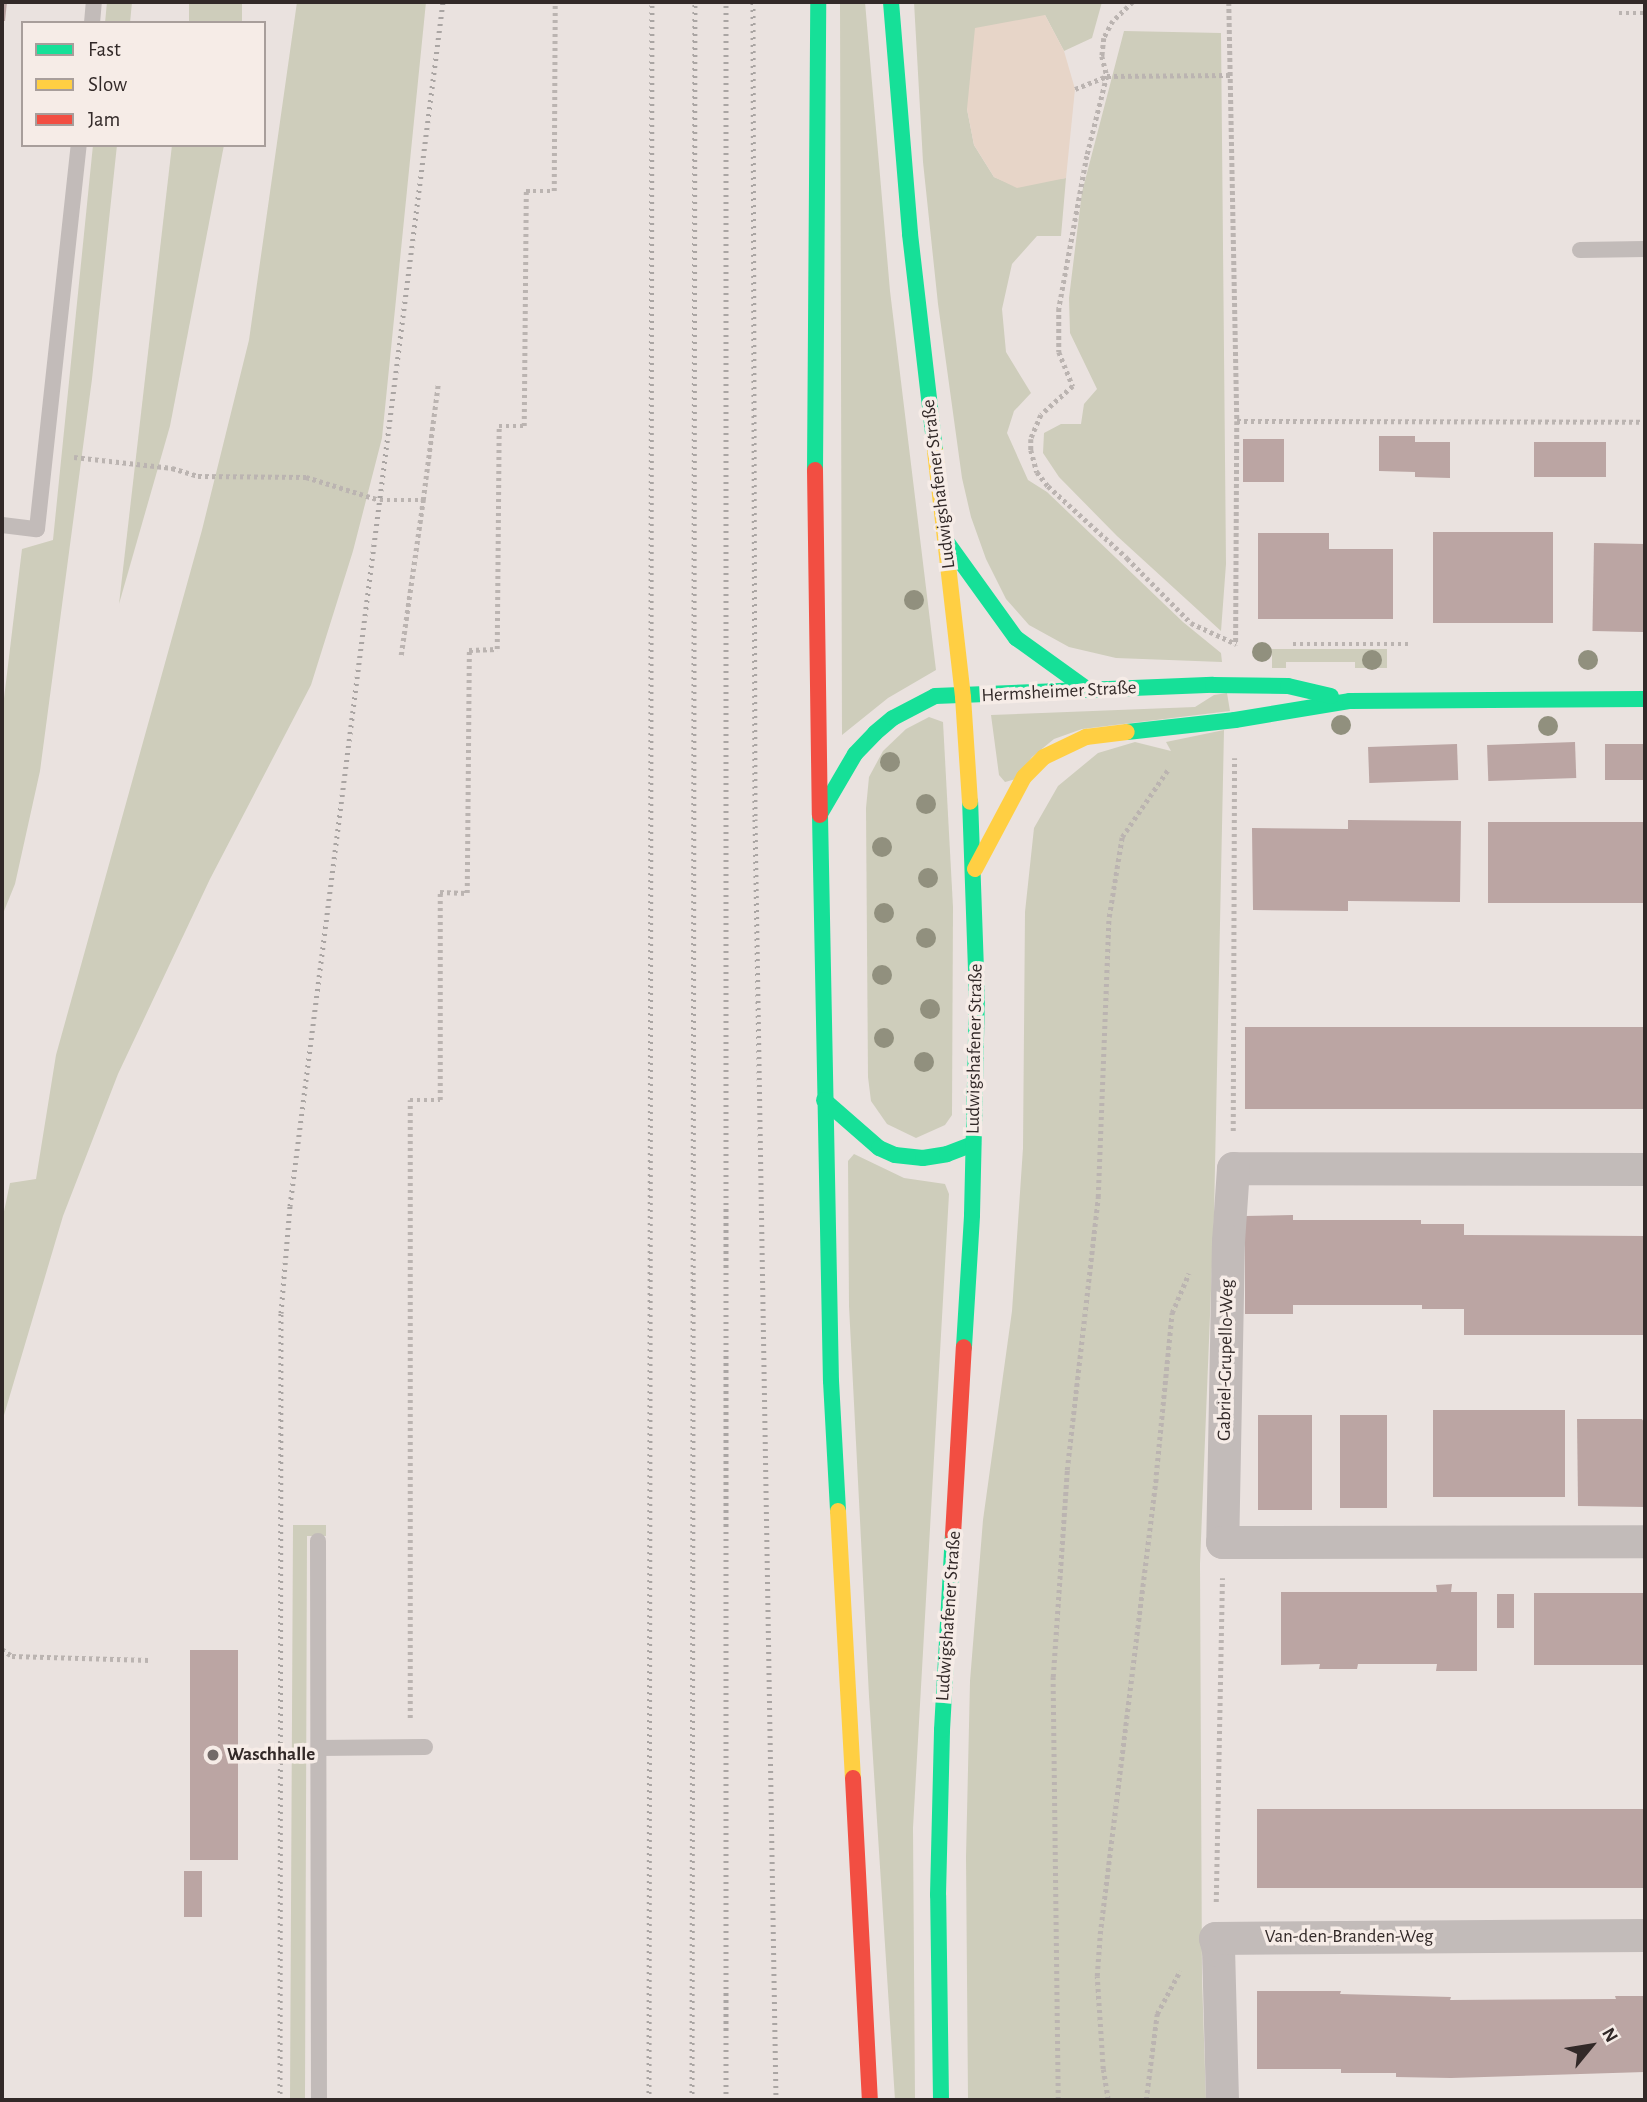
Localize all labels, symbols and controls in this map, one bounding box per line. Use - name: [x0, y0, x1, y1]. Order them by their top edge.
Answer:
- legend: [21, 21, 266, 147]
- text: Fast: [88, 39, 121, 60]
- text: Slow: [88, 74, 127, 95]
- text: Jam: [88, 109, 120, 130]
- street label: Ludwigshafener Straße: [917, 398, 961, 570]
- street label: Hermsheimer Straße: [981, 677, 1137, 707]
- street label: Ludwigshafener Straße: [962, 964, 988, 1134]
- street label: Gabriel-Grupello-Weg: [1213, 1279, 1239, 1441]
- street label: Ludwigshafener Straße: [932, 1530, 966, 1702]
- place label: Waschhalle: [227, 1744, 315, 1766]
- marker: Waschhalle: [205, 1747, 221, 1763]
- street label: Van-den-Branden-Weg: [1265, 1926, 1433, 1948]
- north arrow: [1556, 2011, 1626, 2081]
- text: N: [1598, 2025, 1621, 2046]

